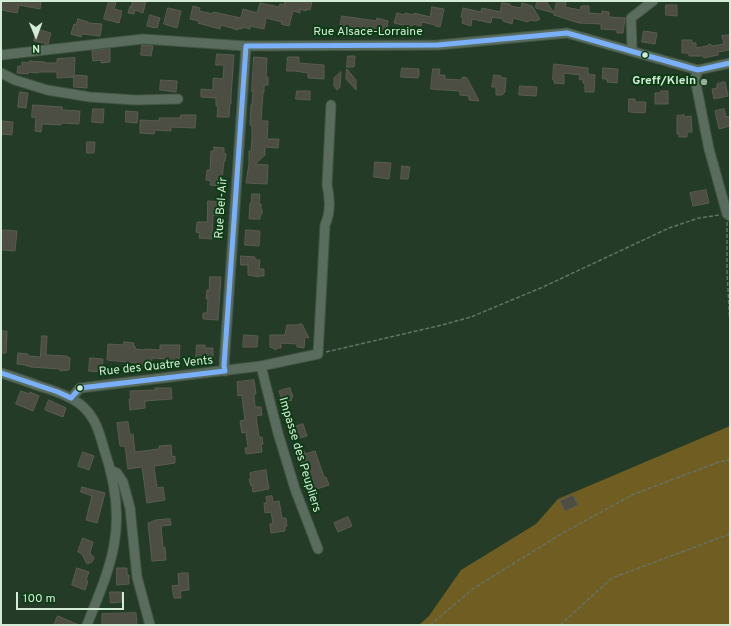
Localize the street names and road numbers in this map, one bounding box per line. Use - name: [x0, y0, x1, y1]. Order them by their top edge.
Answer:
- street label: Rue Alsace-Lorraine: [313, 26, 423, 40]
- street label: Rue Bel-Air: [213, 177, 231, 239]
- street label: Rue des Quatre Vents: [98, 354, 214, 380]
- street label: Impasse des Peupliers: [275, 396, 323, 514]

